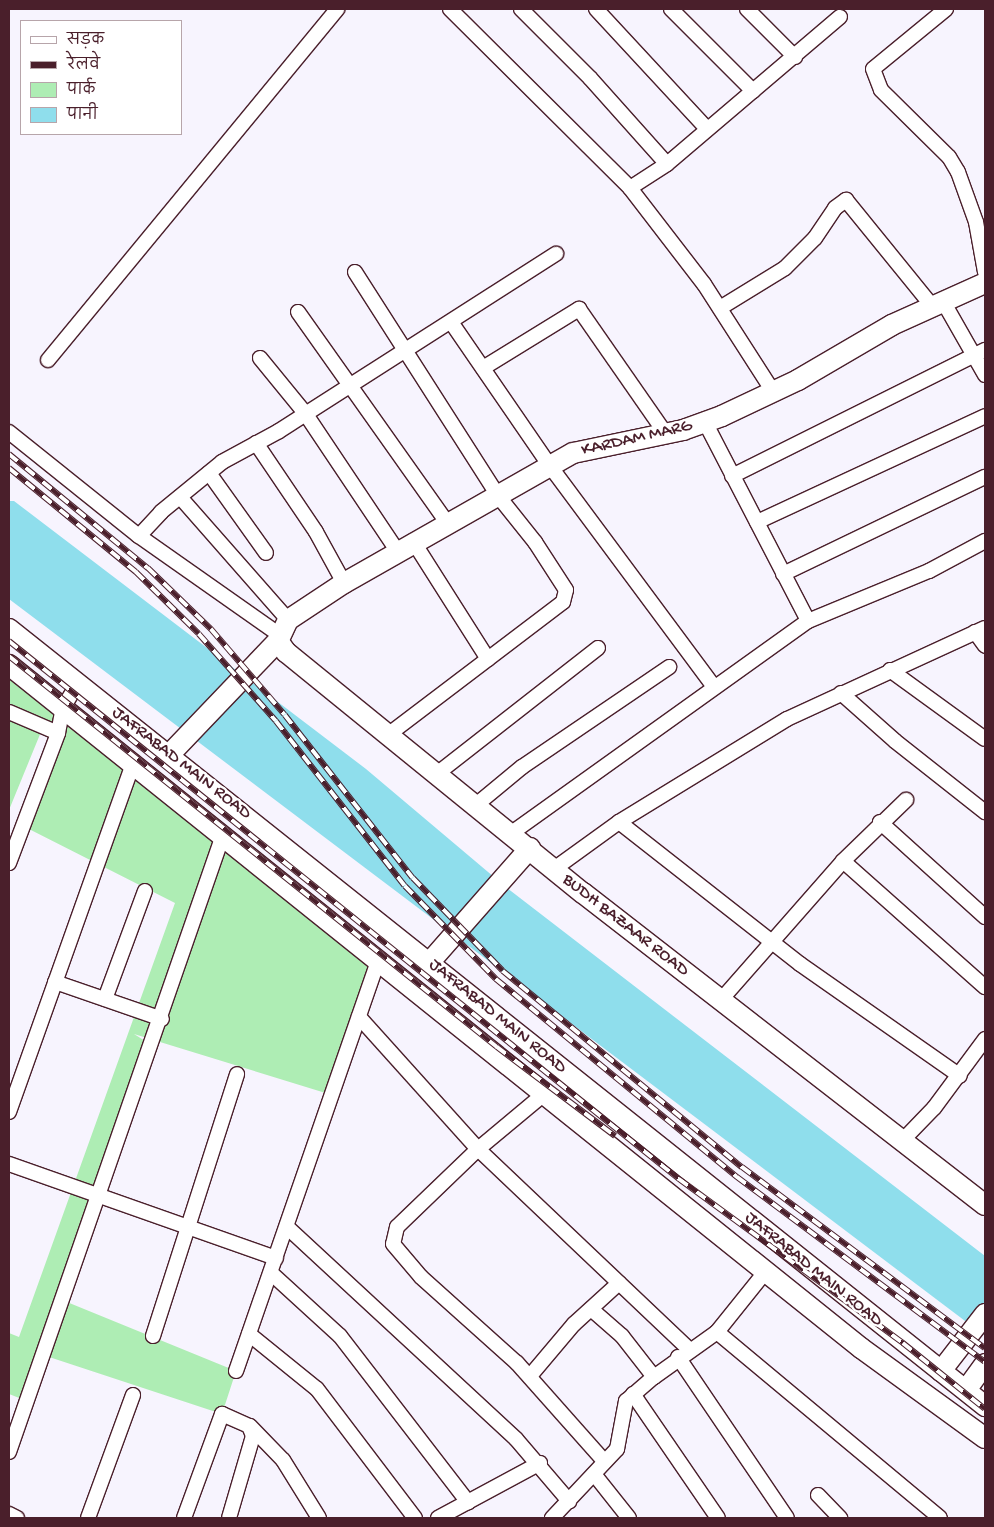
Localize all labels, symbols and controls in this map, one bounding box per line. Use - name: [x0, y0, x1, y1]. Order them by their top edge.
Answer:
- legend: [20, 20, 182, 135]
- text: सड़क: [67, 32, 104, 50]
- text: रेलवे: [67, 57, 100, 75]
- text: पार्क: [67, 82, 95, 100]
- text: पानी: [67, 107, 98, 125]
- street label: KARDAM MARG: [580, 416, 694, 462]
- street label: JAFRABAD MAIN ROAD: [107, 703, 255, 825]
- street label: BUDH BAZAAR ROAD: [557, 870, 693, 982]
- street label: JAFRABAD MAIN ROAD: [424, 955, 570, 1079]
- street label: JAFRABAD MAIN ROAD: [740, 1208, 886, 1332]

